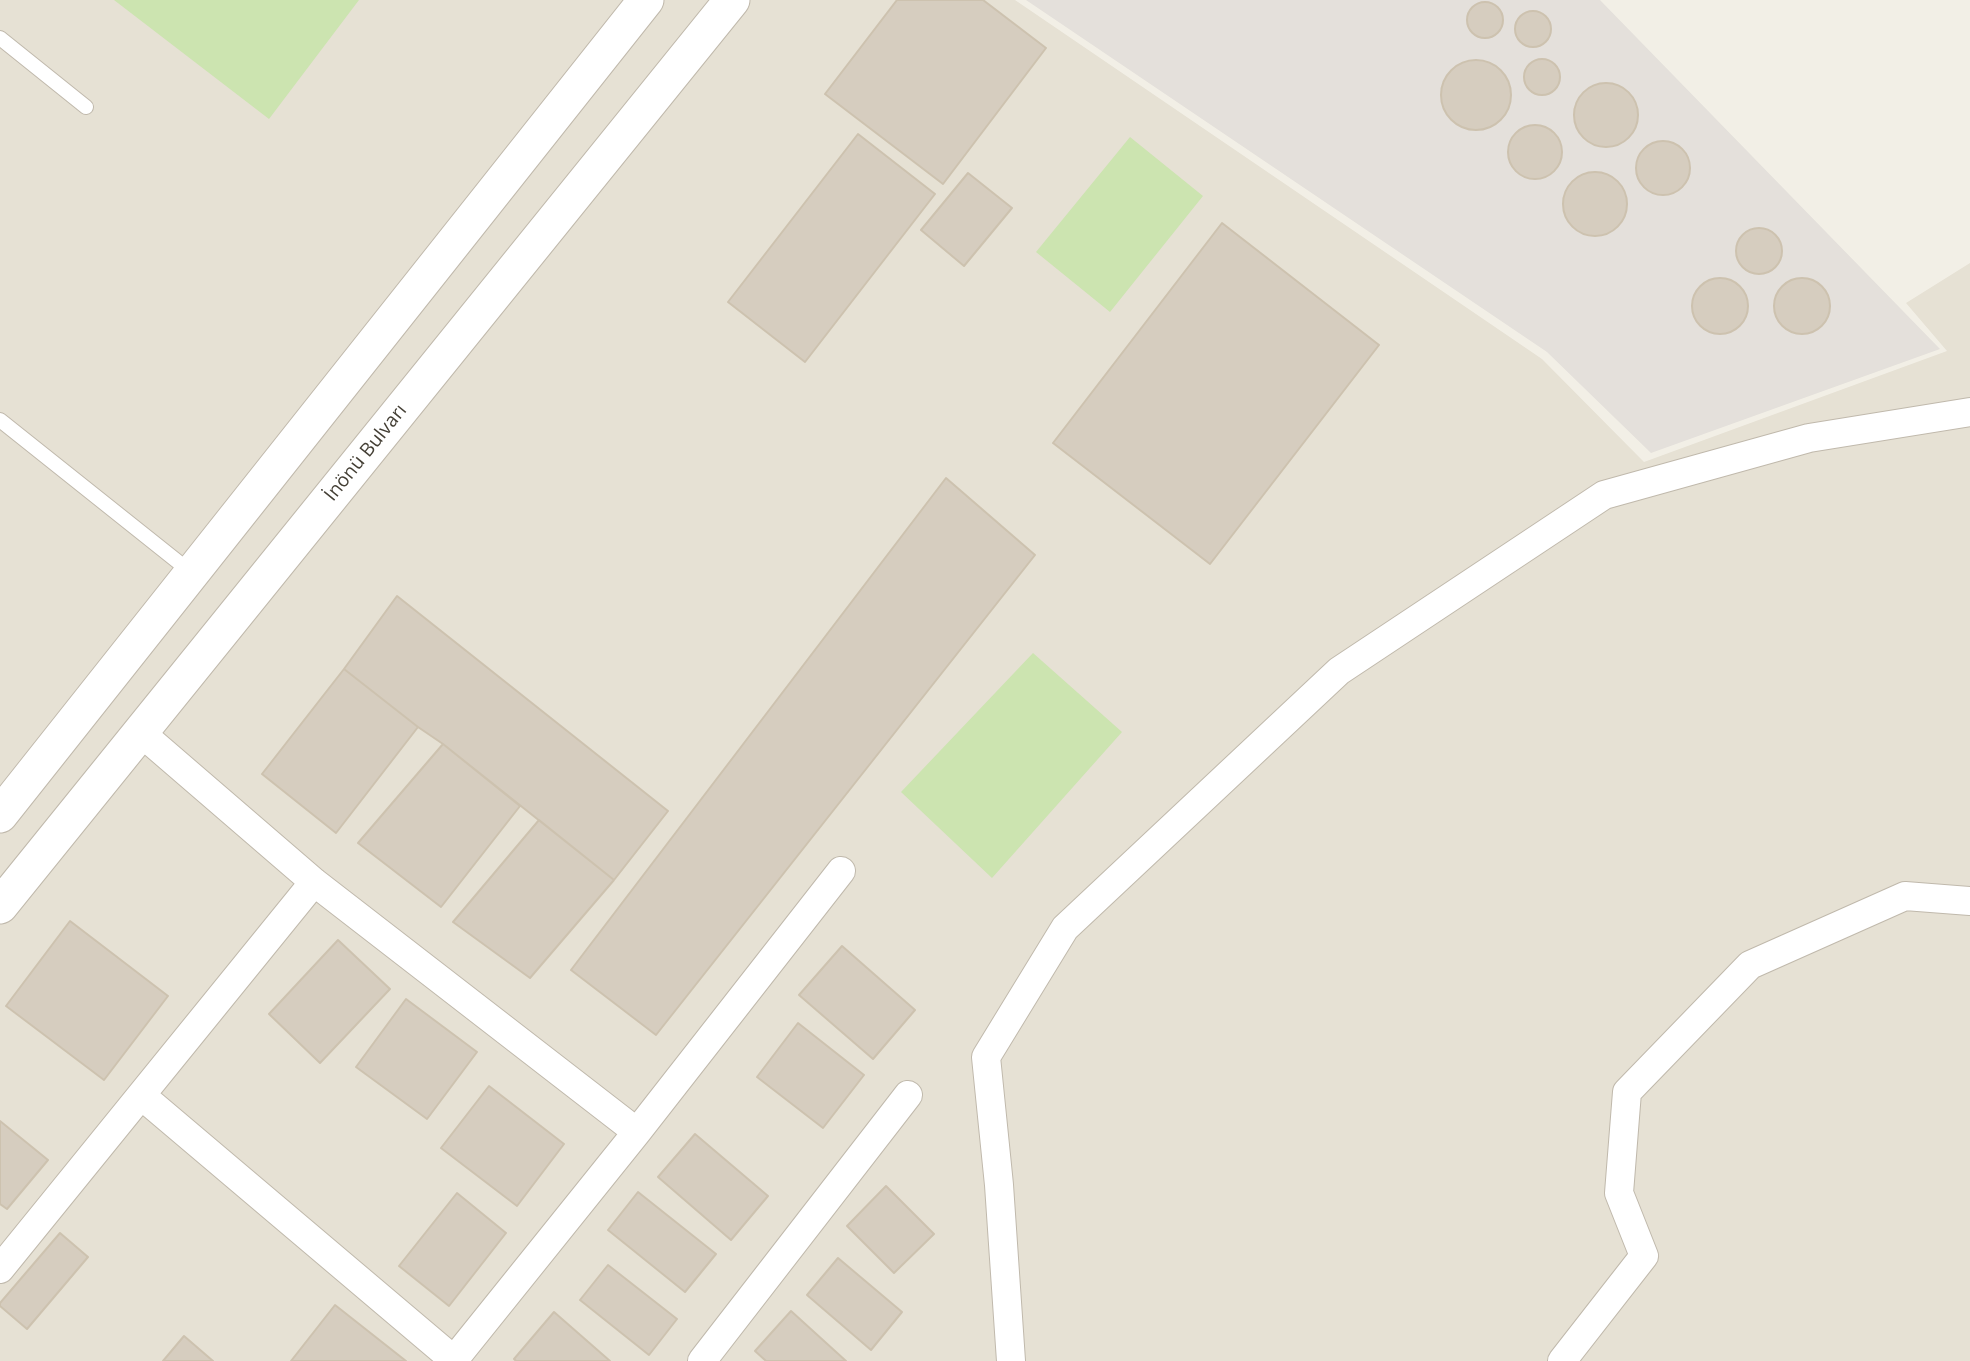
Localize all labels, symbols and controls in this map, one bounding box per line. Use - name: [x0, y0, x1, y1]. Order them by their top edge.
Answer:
- street label: İnönü Bulvarı: [320, 400, 412, 506]

